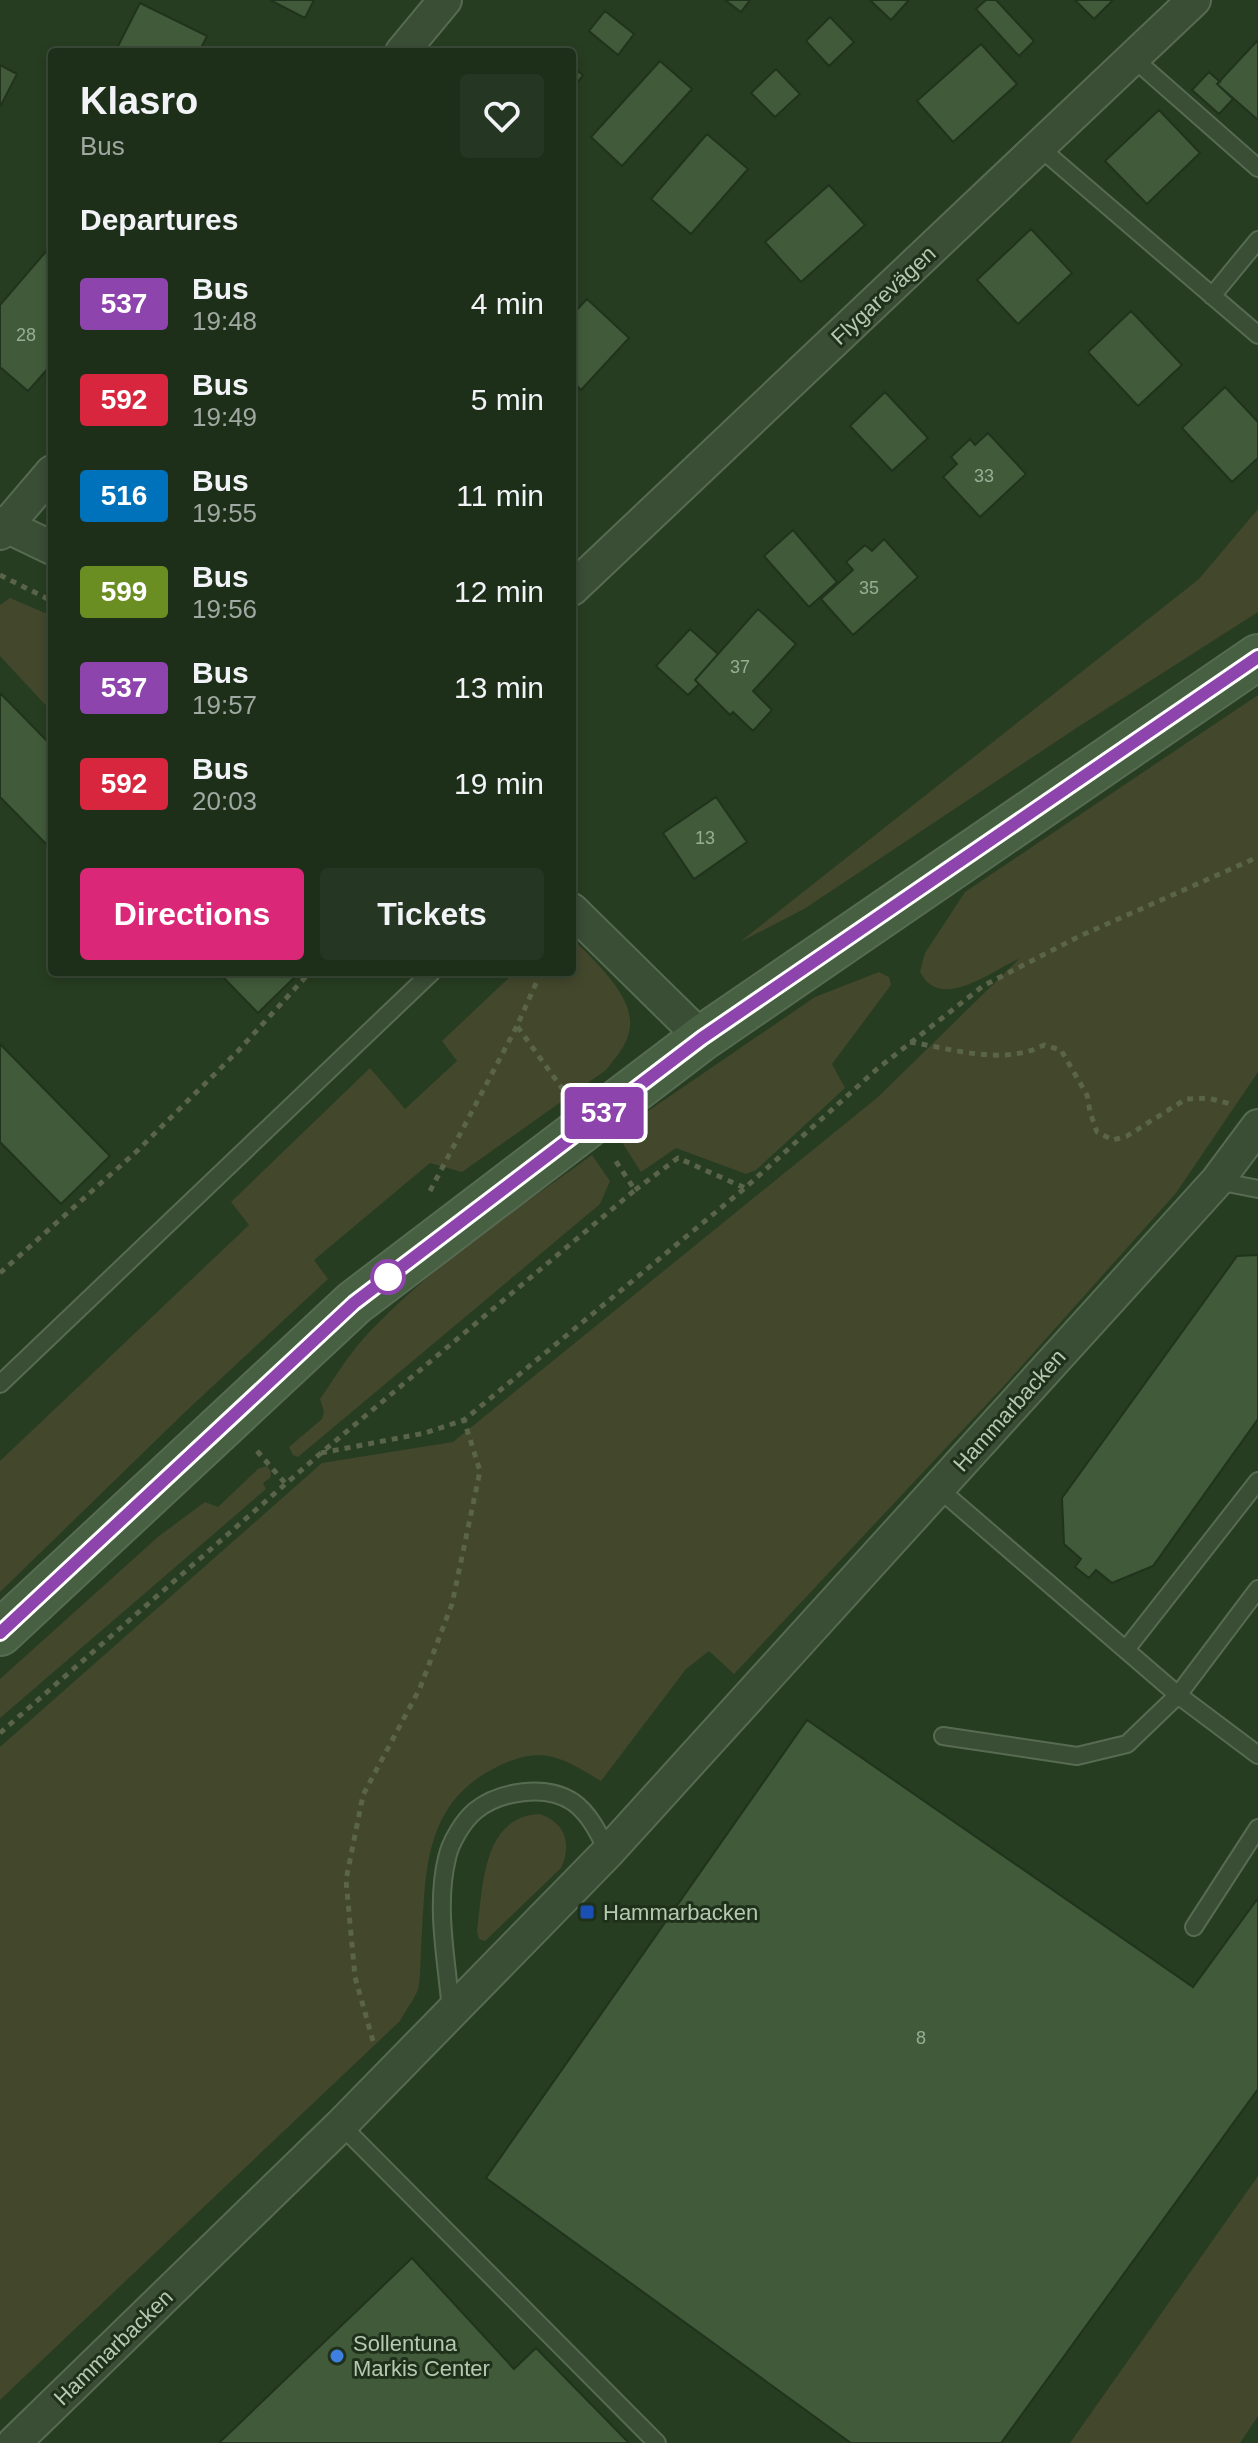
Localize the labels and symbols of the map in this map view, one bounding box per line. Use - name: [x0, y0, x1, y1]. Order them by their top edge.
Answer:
- street label: Flygarevägen: [826, 241, 941, 350]
- house number: 28: [16, 325, 36, 345]
- house number: 33: [974, 466, 994, 486]
- house number: 35: [859, 578, 879, 598]
- house number: 37: [730, 657, 750, 677]
- house number: 13: [695, 828, 715, 848]
- line badge: 537: [558, 1087, 650, 1139]
- unlabelled marker: [371, 1260, 405, 1294]
- street label: Hammarbacken: [948, 1344, 1071, 1476]
- place label: Hammarbacken: [603, 1900, 758, 1925]
- marker: Hammarbacken: [578, 1903, 596, 1921]
- house number: 8: [916, 2028, 926, 2048]
- street label: Hammarbacken: [49, 2284, 178, 2410]
- place label: Sollentuna Markis Center: [353, 2331, 490, 2381]
- marker: Sollentuna Markis Center: [328, 2347, 346, 2365]

